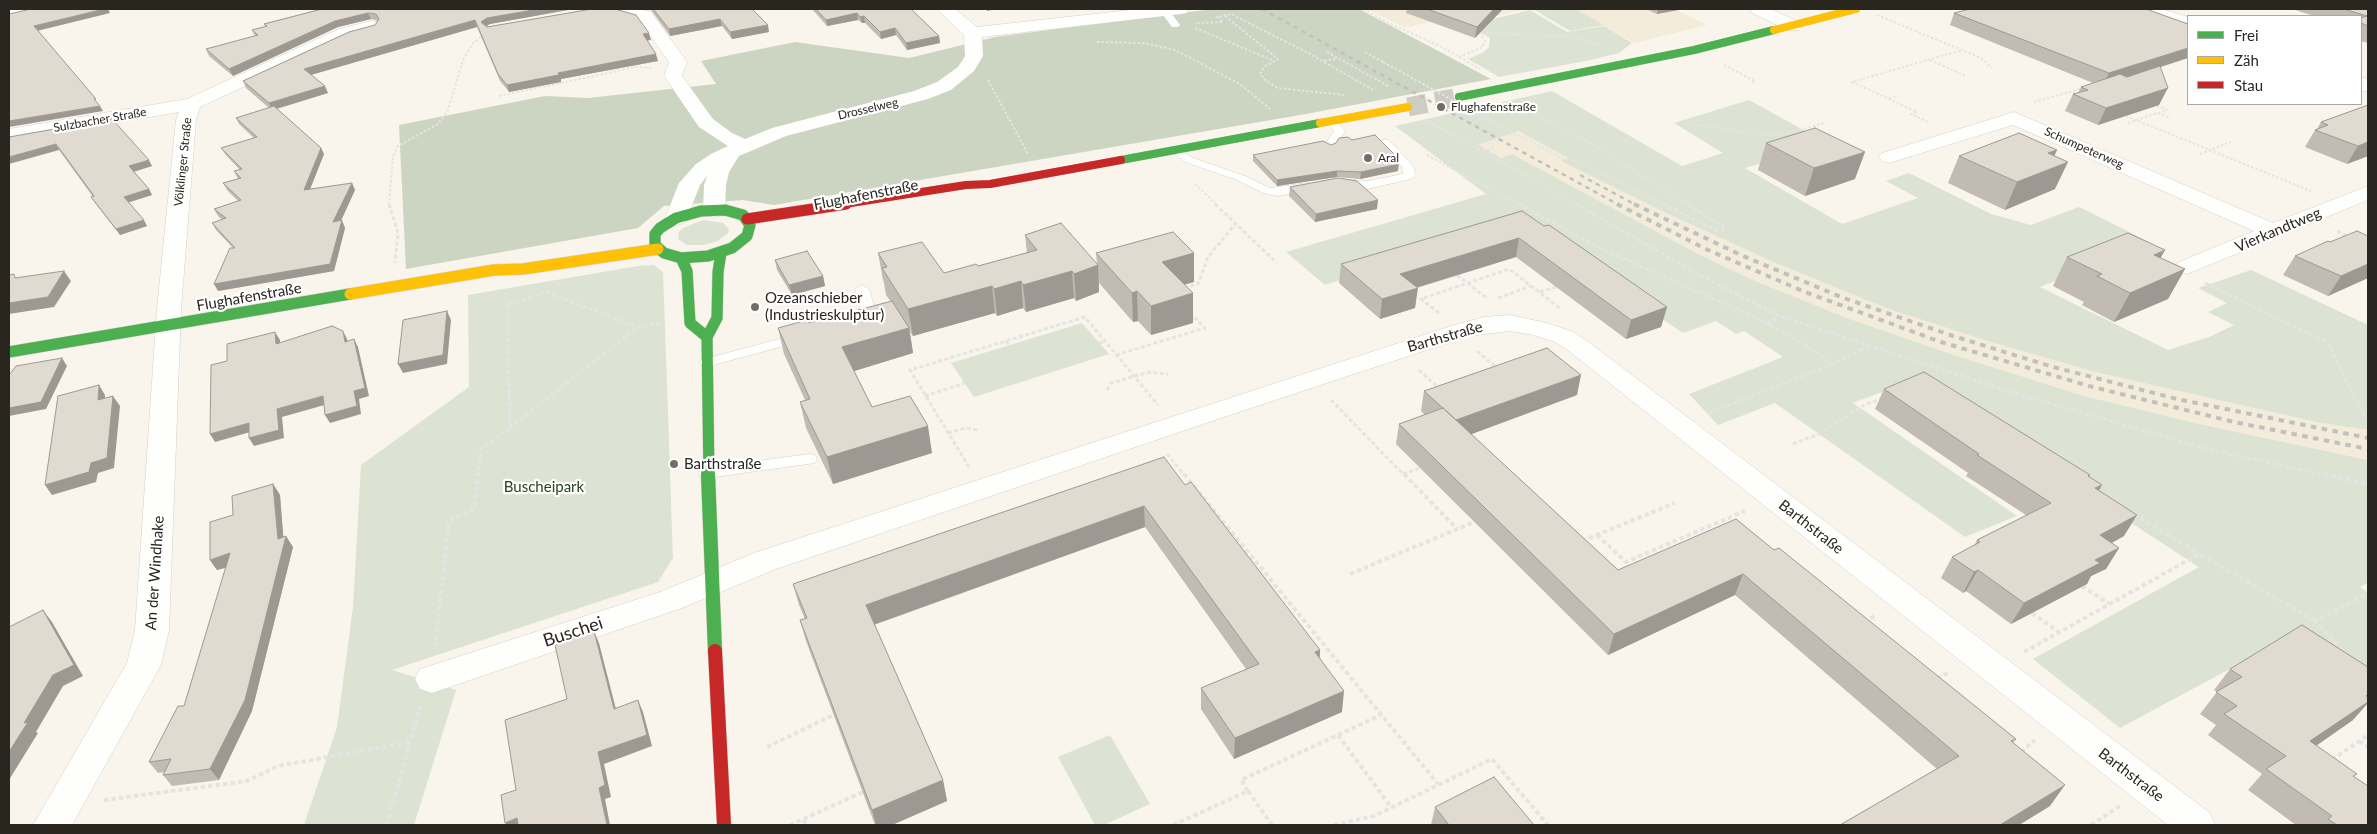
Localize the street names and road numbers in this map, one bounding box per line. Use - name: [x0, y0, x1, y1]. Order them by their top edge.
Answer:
- street label: Drosselweg: [836, 95, 900, 123]
- street label: Sulzbacher Straße: [52, 105, 148, 135]
- street label: Völklinger Straße: [171, 117, 195, 207]
- street label: Schumpeterweg: [2042, 124, 2126, 172]
- street label: Flughafenstraße: [812, 176, 920, 214]
- street label: Vierkandtweg: [2232, 204, 2324, 256]
- street label: Flughafenstraße: [195, 279, 303, 315]
- street label: Barthstraße: [1405, 318, 1485, 356]
- street label: Barthstraße: [1775, 496, 1847, 558]
- street label: An der Windhake: [142, 515, 168, 631]
- street label: Buschei: [540, 612, 606, 652]
- street label: Barthstraße: [2095, 744, 2167, 806]

